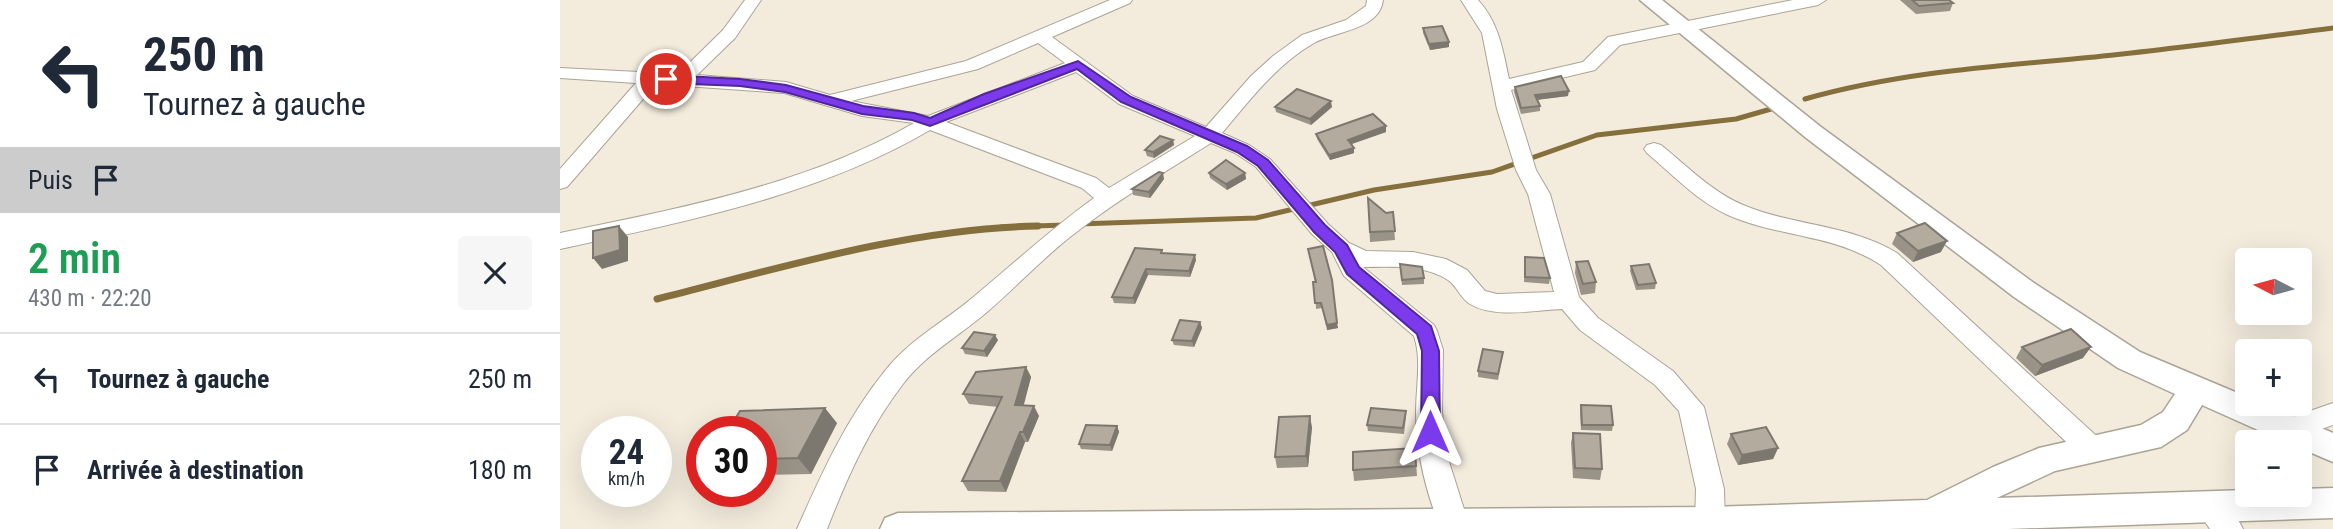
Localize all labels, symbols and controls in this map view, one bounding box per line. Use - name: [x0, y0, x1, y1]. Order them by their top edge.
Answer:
- text: 250 m: [143, 26, 265, 83]
- icon: left: [28, 28, 119, 119]
- pin: [636, 49, 696, 109]
- icon: arrive: [647, 60, 685, 98]
- text: Tournez à gauche: [143, 85, 366, 123]
- icon: arrive: [87, 161, 125, 199]
- text: Puis: [28, 165, 73, 195]
- text: 2 min: [28, 234, 121, 283]
- button: close: [458, 236, 532, 310]
- north arrow: [2235, 248, 2312, 326]
- map controls: [2235, 248, 2312, 507]
- text: 430 m · 22:20: [28, 285, 152, 312]
- button: +: [2235, 339, 2312, 416]
- icon: left: [28, 360, 66, 398]
- text: Tournez à gauche: [87, 364, 269, 394]
- text: 250 m: [468, 364, 532, 394]
- position arrow: [1393, 395, 1467, 469]
- speed limit sign: 30: [686, 416, 777, 507]
- button: −: [2235, 430, 2312, 507]
- text: 24: [609, 432, 644, 473]
- icon: arrive: [28, 451, 66, 489]
- text: Arrivée à destination: [87, 455, 304, 485]
- text: 180 m: [468, 455, 532, 485]
- text: km/h: [608, 468, 645, 489]

